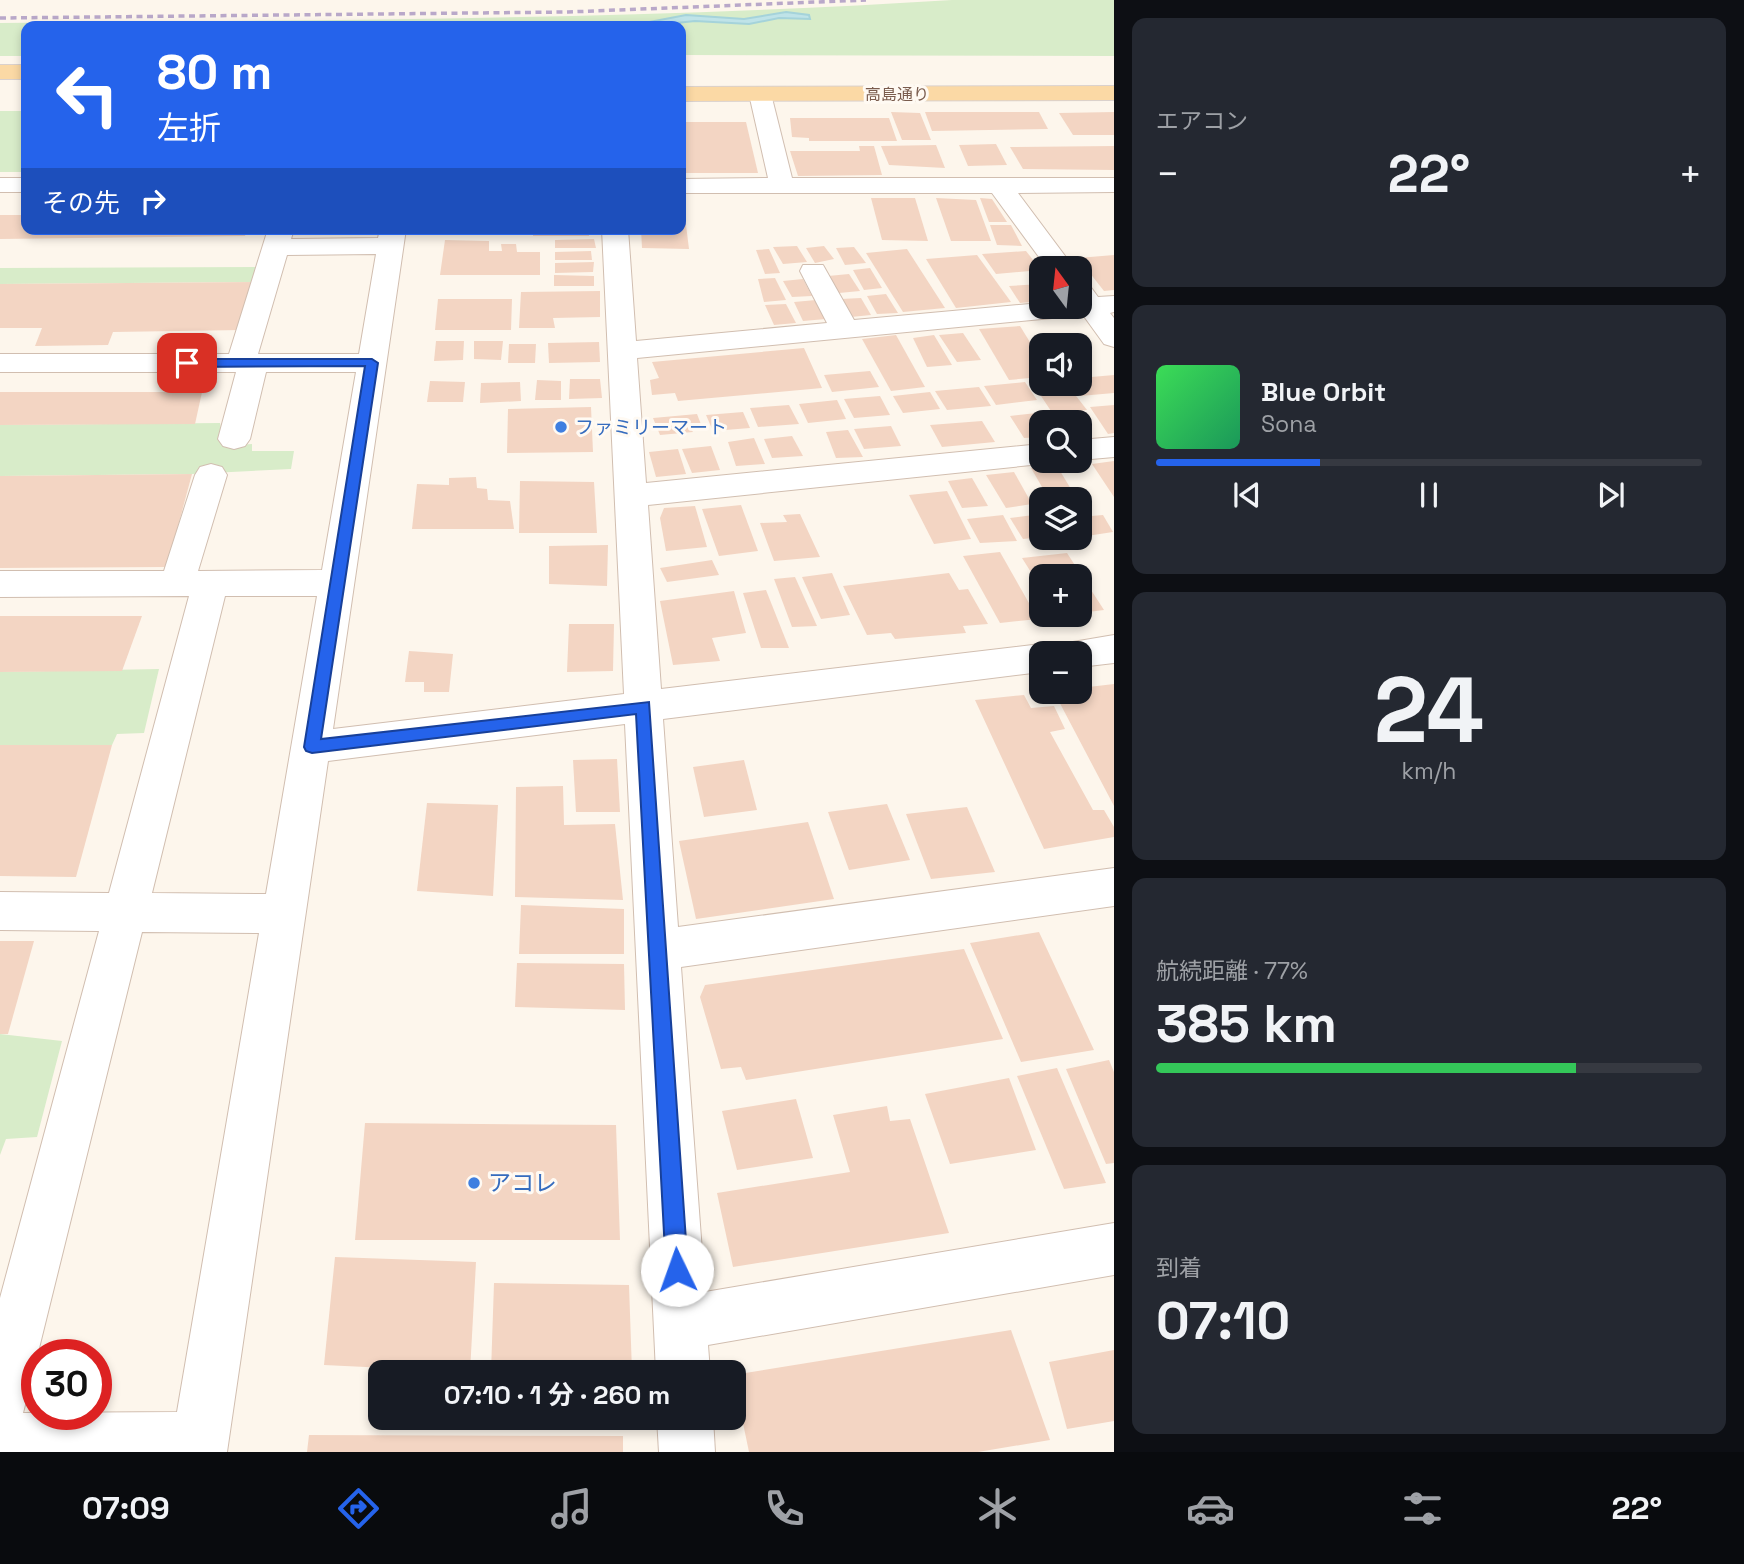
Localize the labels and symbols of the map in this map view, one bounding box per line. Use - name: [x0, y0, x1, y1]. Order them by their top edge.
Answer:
- street label: 高島通り: [865, 84, 929, 105]
- north arrow: [1029, 256, 1092, 318]
- pin: [157, 333, 217, 393]
- place label: ファミリーマート: [575, 415, 727, 440]
- marker: ファミリーマート: [553, 419, 569, 435]
- place label: アコレ: [488, 1168, 557, 1198]
- marker: アコレ: [466, 1175, 482, 1191]
- position arrow: [640, 1233, 714, 1307]
- speed limit sign: 30: [21, 1339, 112, 1430]

